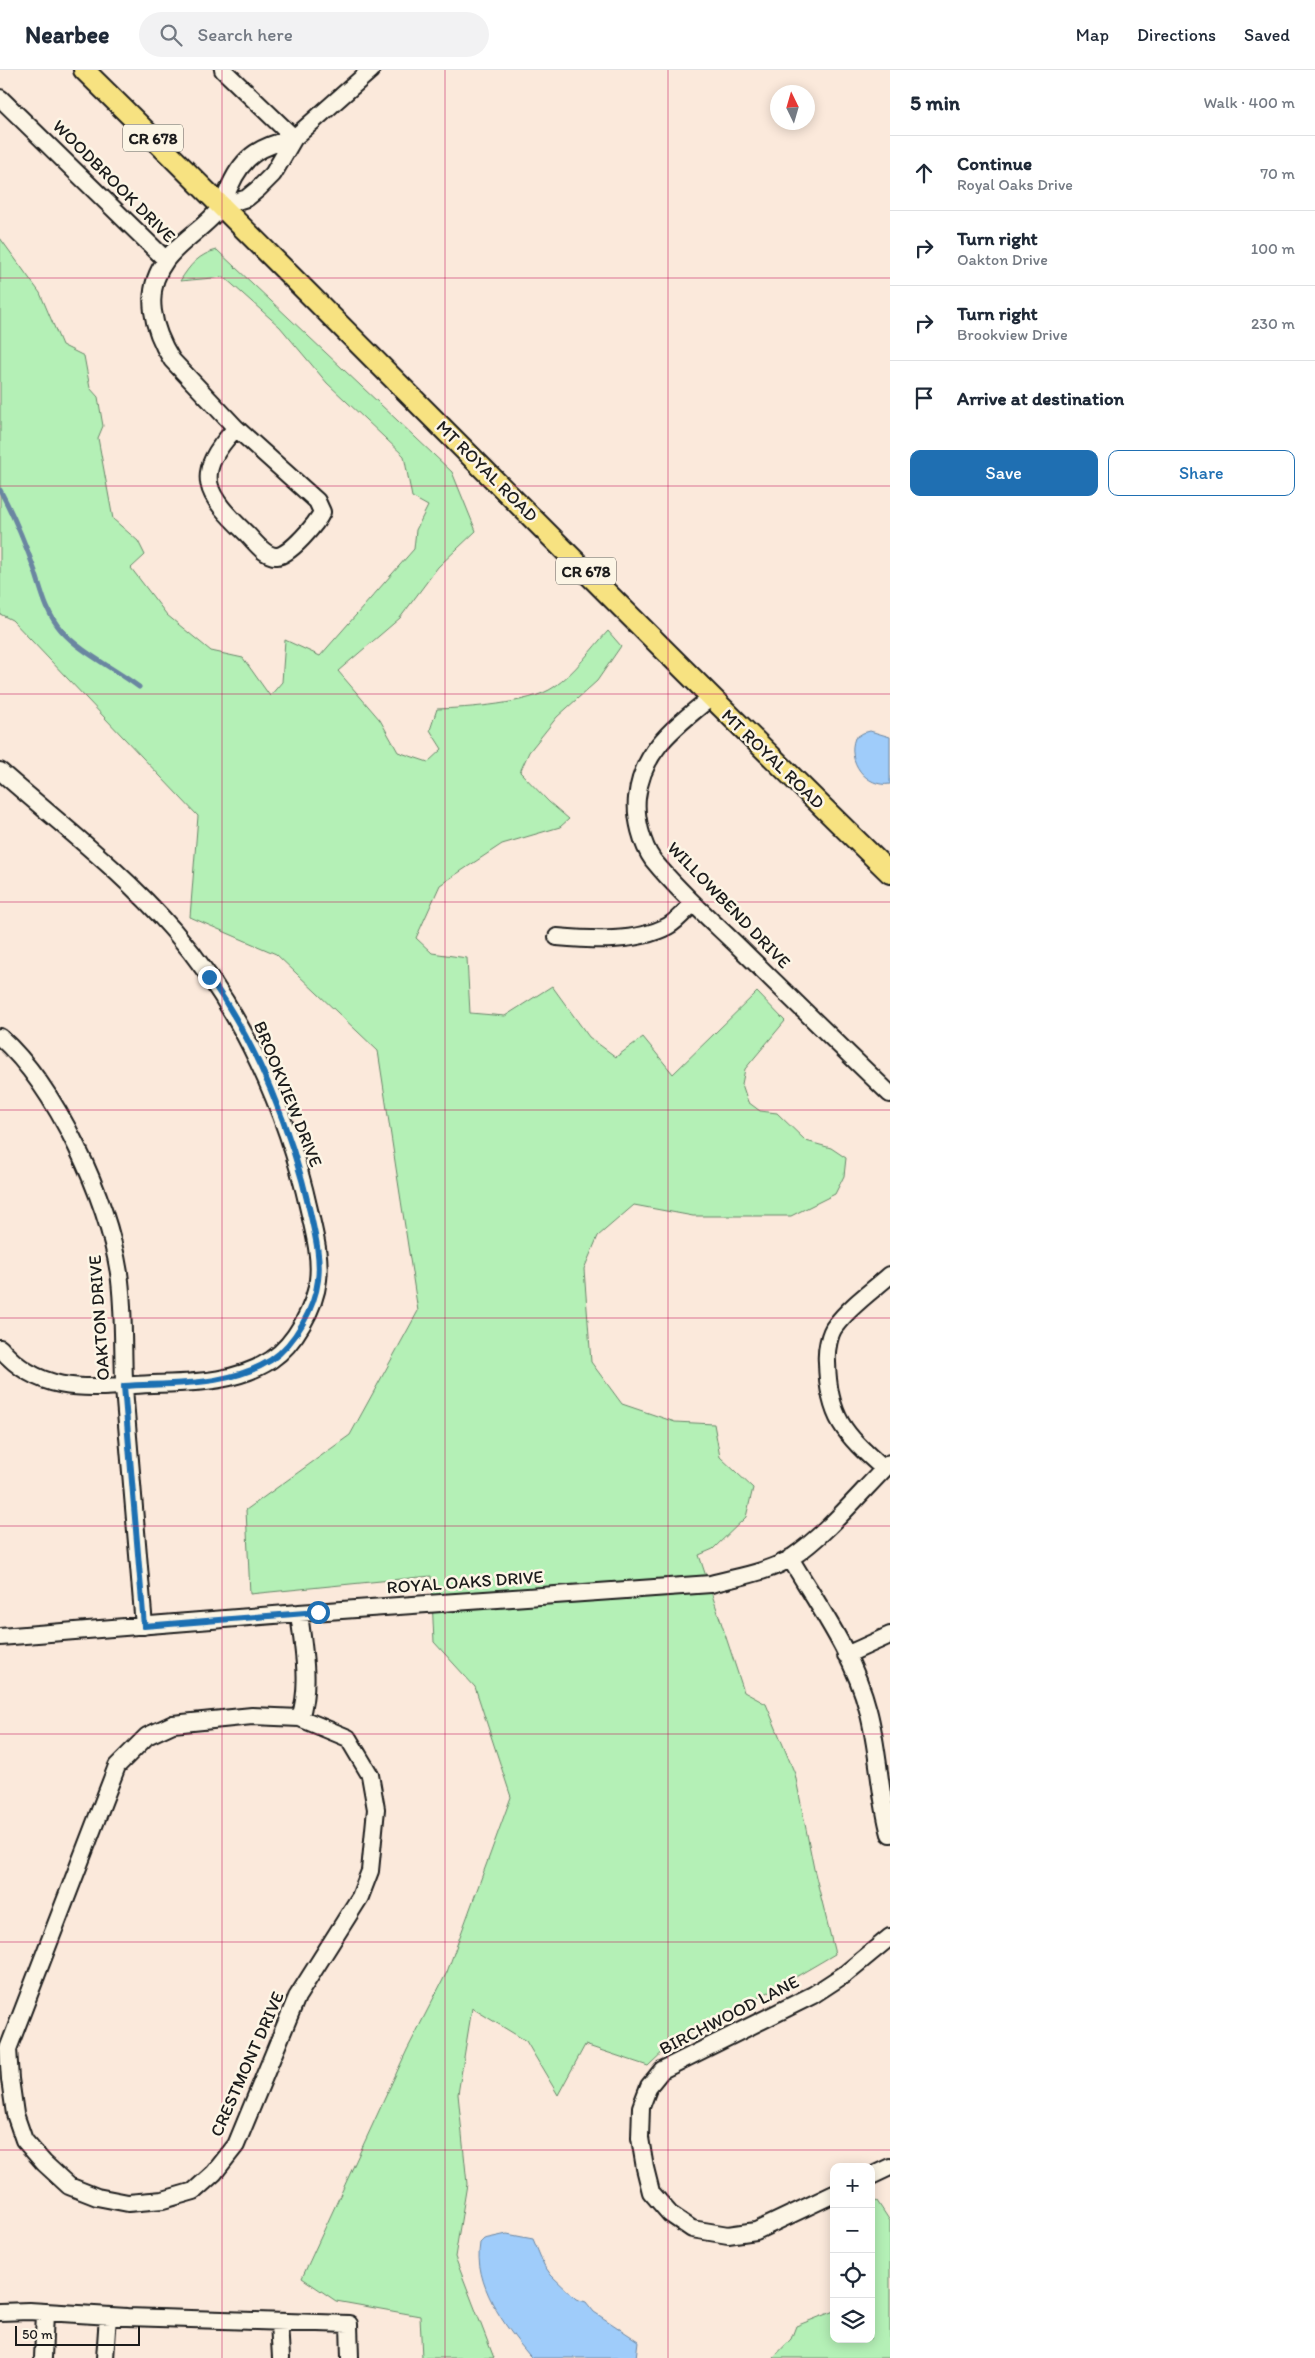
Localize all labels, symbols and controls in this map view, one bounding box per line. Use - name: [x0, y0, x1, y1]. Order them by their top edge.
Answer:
- search box: [139, 12, 489, 57]
- text: Nearbee: [25, 20, 109, 49]
- icon: search: [157, 21, 185, 49]
- text: Search here: [197, 23, 293, 46]
- text: Map: [1076, 24, 1109, 46]
- text: Directions: [1137, 24, 1216, 46]
- text: Saved: [1244, 24, 1290, 46]
- north arrow: [770, 85, 815, 130]
- text: 5 min: [910, 90, 960, 115]
- text: Walk · 400 m: [1203, 93, 1295, 112]
- street label: WOODBROOK DRIVE: [48, 115, 180, 247]
- road number: CR 678: [123, 124, 183, 152]
- text: Continue: [957, 152, 1032, 175]
- icon: ahead: [910, 159, 938, 187]
- text: 70 m: [1260, 164, 1295, 183]
- text: Royal Oaks Drive: [957, 175, 1073, 194]
- text: Turn right: [957, 227, 1038, 250]
- icon: right: [910, 234, 938, 262]
- text: 100 m: [1251, 239, 1295, 258]
- text: Oakton Drive: [957, 250, 1048, 269]
- text: Turn right: [957, 302, 1038, 325]
- icon: right: [910, 309, 938, 337]
- text: 230 m: [1251, 314, 1295, 333]
- text: Brookview Drive: [957, 325, 1068, 344]
- icon: arrive: [910, 384, 938, 412]
- text: Arrive at destination: [957, 387, 1124, 410]
- street label: MT ROYAL ROAD: [432, 416, 542, 526]
- button: Save: [910, 450, 1098, 496]
- button: Share: [1108, 450, 1295, 496]
- road number: CR 678: [556, 558, 616, 584]
- street label: MT ROYAL ROAD: [717, 704, 829, 814]
- street label: WILLOWBEND DRIVE: [663, 837, 795, 973]
- route end: [198, 966, 221, 989]
- street label: BROOKVIEW DRIVE: [249, 1018, 327, 1170]
- street label: OAKTON DRIVE: [84, 1254, 114, 1382]
- street label: ROYAL OAKS DRIVE: [386, 1566, 544, 1598]
- route start: [307, 1601, 330, 1624]
- street label: BIRCHWOOD LANE: [656, 1970, 802, 2060]
- street label: CRESTMONT DRIVE: [205, 1988, 289, 2140]
- map controls: [830, 2163, 875, 2343]
- button: +: [830, 2163, 875, 2208]
- button: −: [830, 2208, 875, 2253]
- button: locate: [830, 2253, 875, 2298]
- button: layers: [830, 2298, 875, 2343]
- scale bar: [15, 2323, 140, 2346]
- text: 50 m: [22, 2326, 53, 2343]

